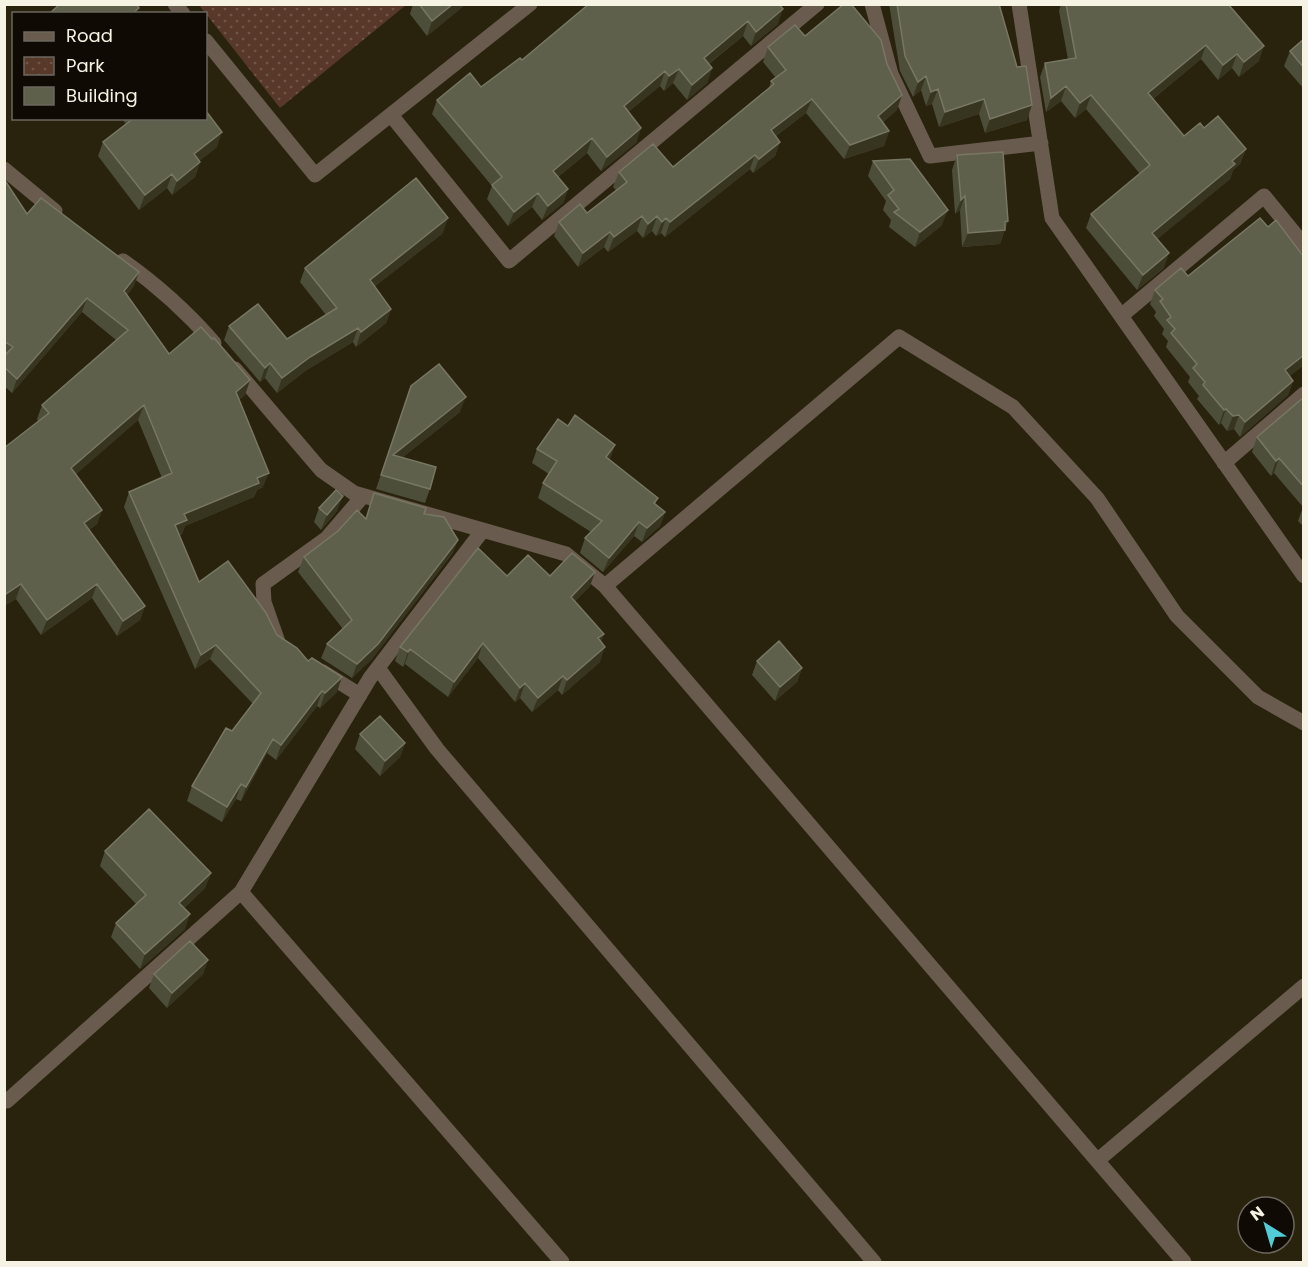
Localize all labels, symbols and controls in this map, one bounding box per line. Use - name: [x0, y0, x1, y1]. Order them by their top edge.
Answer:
- legend: [12, 12, 207, 120]
- text: Road: [66, 23, 113, 48]
- text: Park: [66, 53, 105, 78]
- text: Building: [66, 83, 138, 108]
- north arrow: [1236, 1195, 1296, 1255]
- text: N: [1246, 1201, 1269, 1226]

